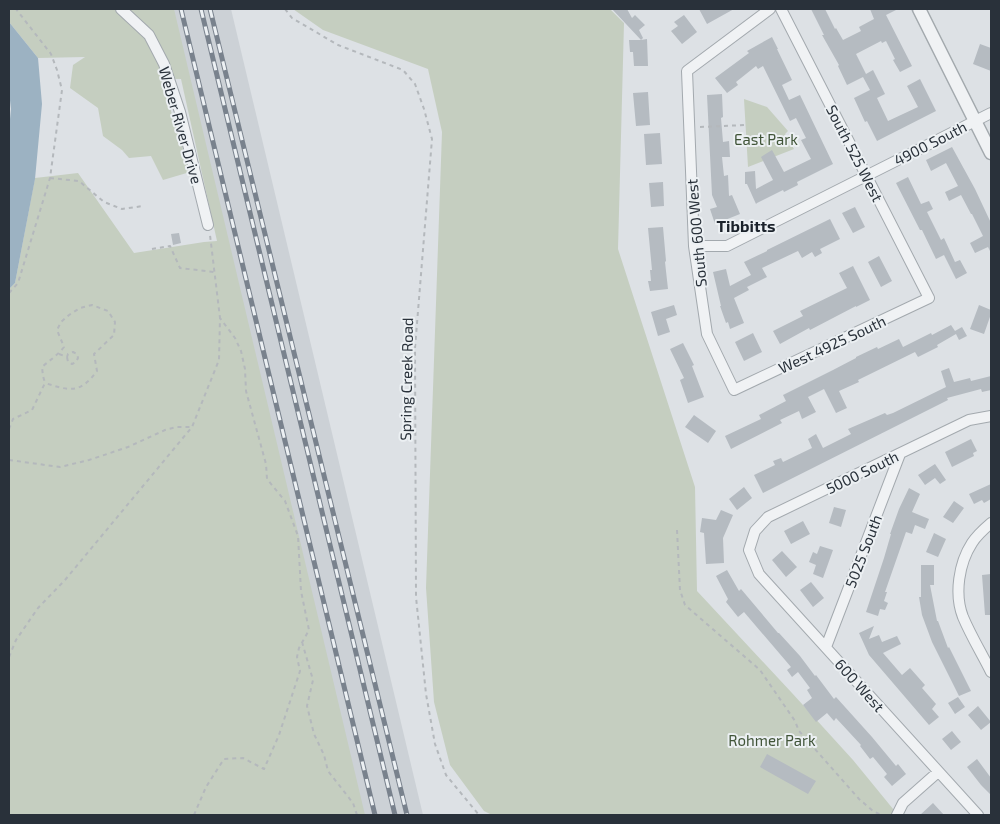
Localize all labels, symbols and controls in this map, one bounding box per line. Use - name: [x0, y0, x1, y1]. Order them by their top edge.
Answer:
- street label: Weber River Drive: [156, 64, 206, 186]
- street label: South 525 West: [823, 102, 887, 205]
- street label: 4900 South: [891, 117, 969, 169]
- park label: East Park: [734, 130, 798, 148]
- street label: South 600 West: [682, 178, 710, 288]
- district label: Tibbitts: [716, 216, 776, 235]
- street label: West 4925 South: [776, 311, 888, 377]
- street label: Spring Creek Road: [396, 317, 416, 441]
- street label: 5000 South: [823, 447, 901, 497]
- street label: 5025 South: [841, 512, 885, 590]
- street label: 600 West: [832, 655, 889, 715]
- park label: Rohmer Park: [728, 731, 816, 749]

